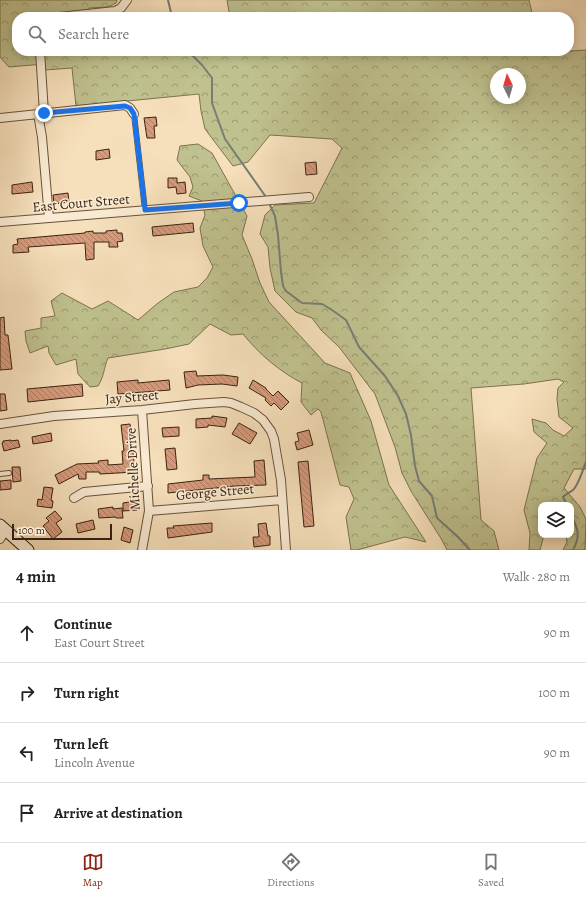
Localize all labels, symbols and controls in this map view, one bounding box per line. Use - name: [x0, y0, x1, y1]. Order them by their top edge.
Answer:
- search box: [12, 12, 574, 56]
- icon: search: [26, 23, 48, 45]
- text: Search here: [58, 24, 129, 44]
- north arrow: [490, 68, 526, 104]
- route end: [35, 104, 53, 122]
- street label: East Court Street: [31, 189, 131, 217]
- route start: [230, 194, 248, 212]
- street label: Jay Street: [104, 385, 160, 409]
- street label: Michelle Drive: [121, 427, 145, 511]
- street label: George Street: [175, 479, 255, 505]
- map controls: [538, 502, 574, 538]
- button: layers: [538, 502, 574, 538]
- scale bar: [12, 522, 112, 541]
- text: 100 m: [18, 523, 45, 538]
- text: 4 min: [16, 565, 56, 588]
- text: Walk · 280 m: [503, 568, 570, 585]
- text: Continue: [54, 614, 112, 634]
- icon: ahead: [16, 622, 38, 644]
- text: 90 m: [544, 624, 570, 641]
- text: East Court Street: [54, 634, 145, 651]
- icon: right: [16, 682, 38, 704]
- text: Turn right: [54, 683, 119, 703]
- text: 100 m: [538, 684, 570, 701]
- text: Turn left: [54, 734, 109, 754]
- icon: left: [16, 742, 38, 764]
- text: 90 m: [544, 744, 570, 761]
- text: Lincoln Avenue: [54, 754, 135, 771]
- icon: arrive: [16, 802, 38, 824]
- text: Arrive at destination: [54, 803, 183, 823]
- tab: Map: [82, 851, 104, 890]
- tab: Directions: [267, 851, 315, 890]
- tab: Saved: [478, 851, 504, 890]

